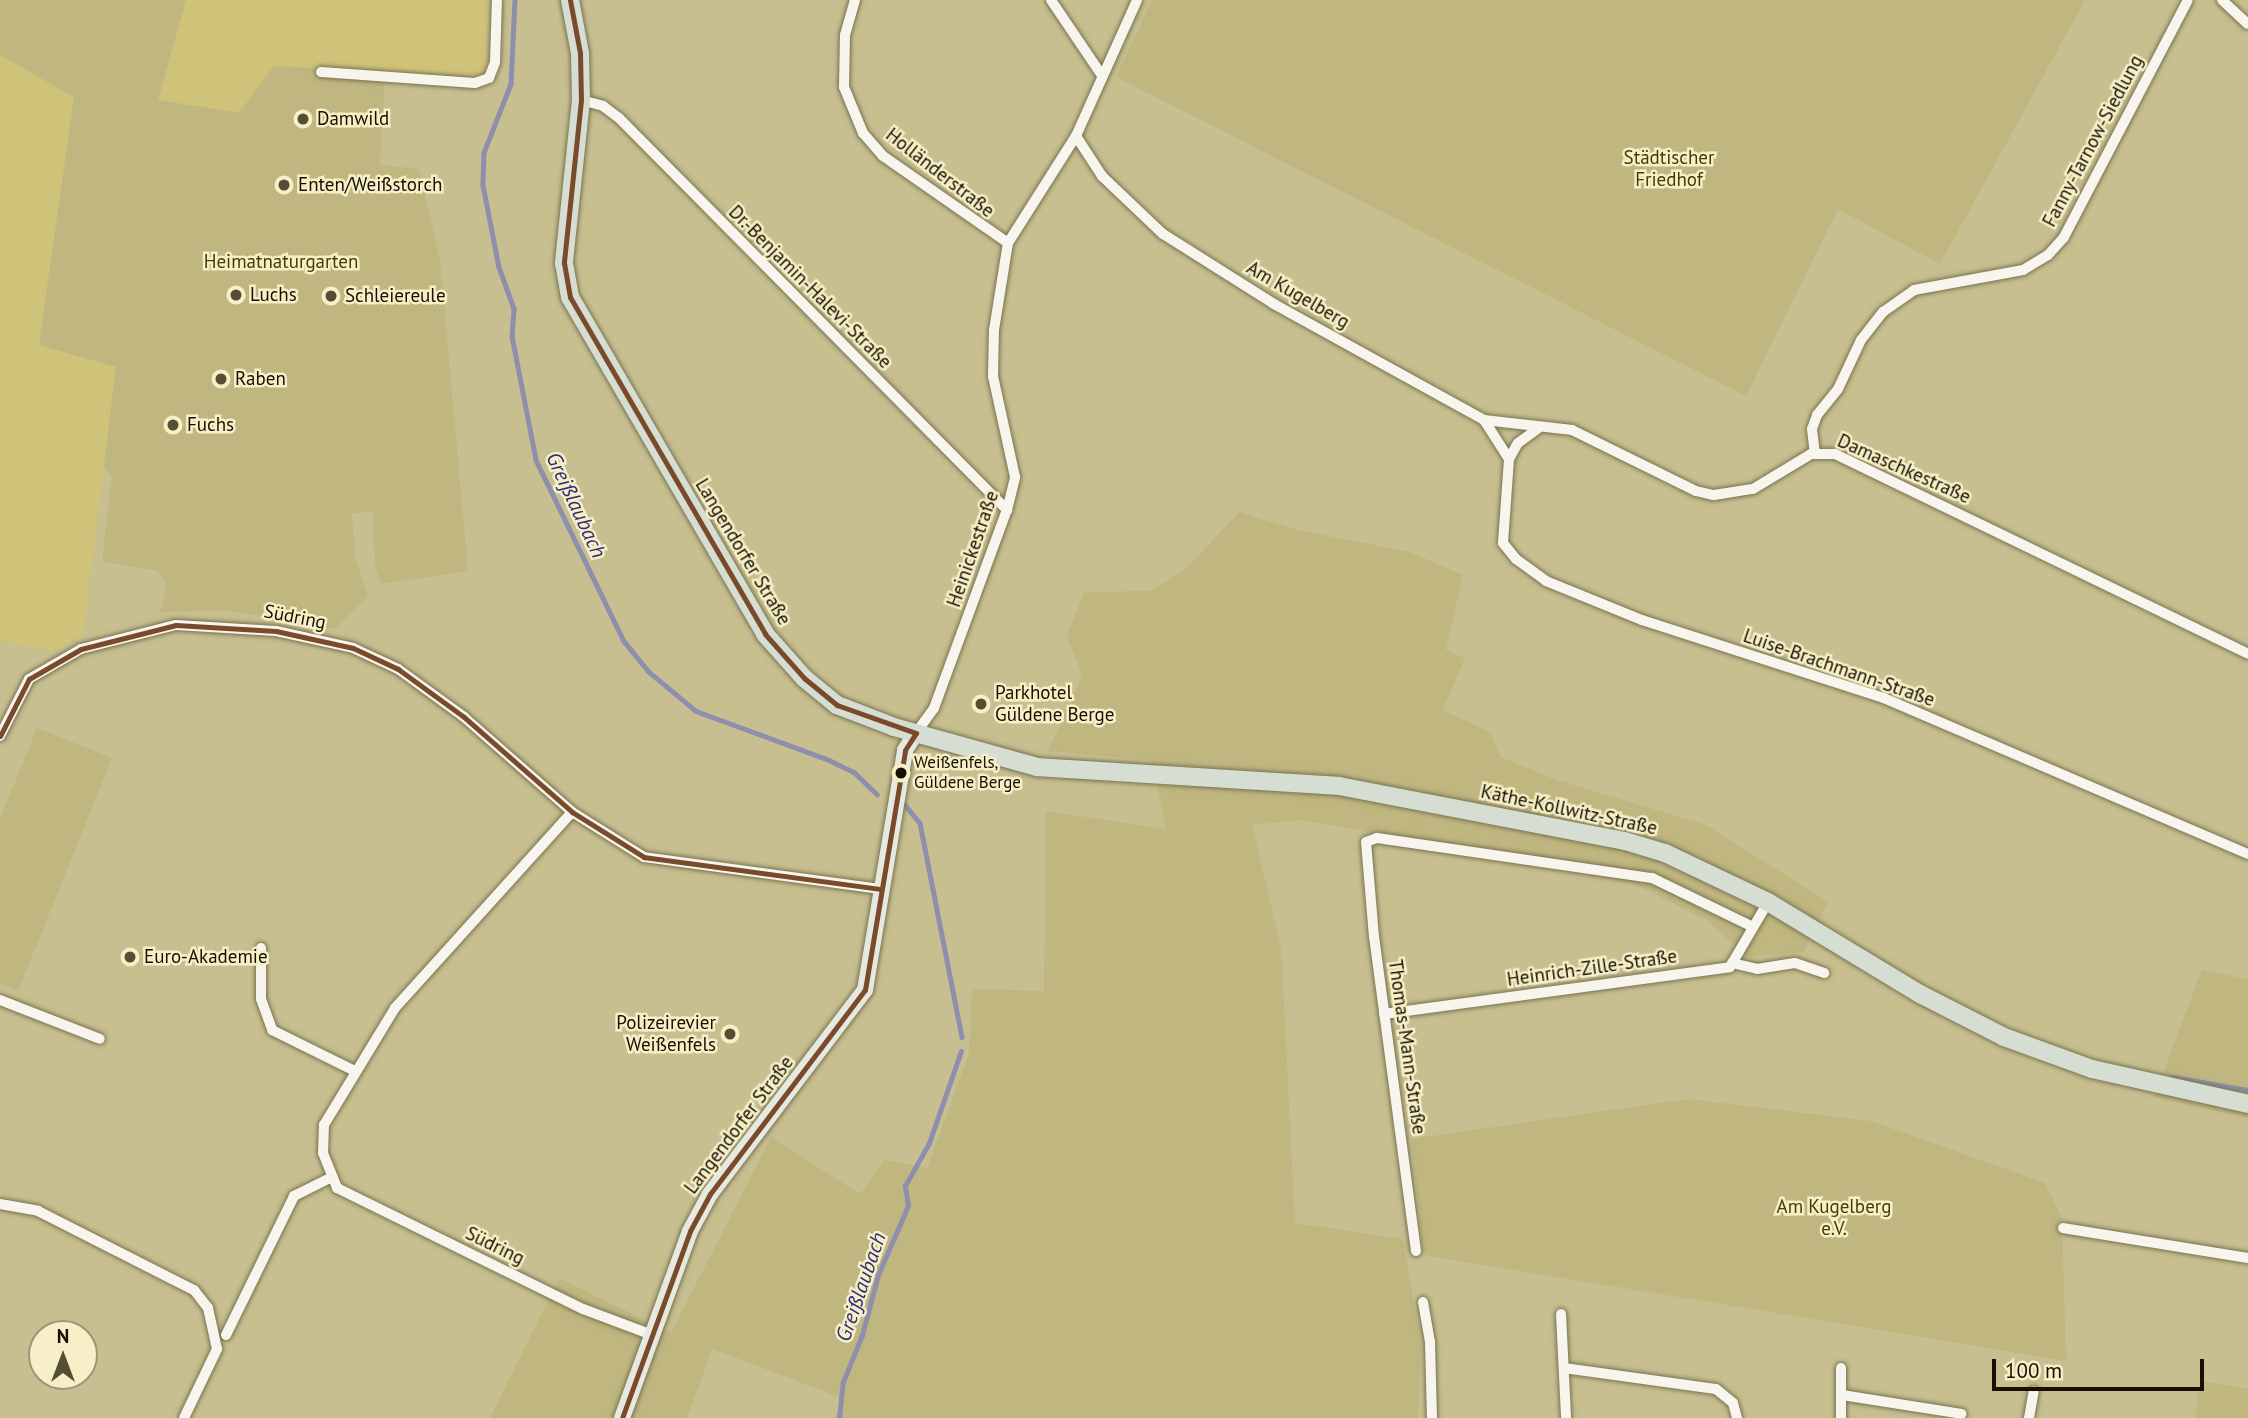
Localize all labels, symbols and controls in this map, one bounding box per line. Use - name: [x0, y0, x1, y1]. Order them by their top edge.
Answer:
- street label: Fanny-Tarnow-Siedlung: [2038, 51, 2148, 231]
- place label: Damwild: [317, 108, 389, 130]
- marker: Damwild: [295, 111, 311, 127]
- street label: Holländerstraße: [881, 124, 999, 222]
- park label: Städtischer Friedhof: [1624, 147, 1714, 191]
- place label: Enten/Weißstorch: [298, 174, 442, 196]
- marker: Enten/Weißstorch: [276, 177, 292, 193]
- street label: Dr.-Benjamin-Halevi-Straße: [724, 201, 896, 373]
- park label: Heimatnaturgarten: [204, 251, 358, 273]
- street label: Am Kugelberg: [1243, 256, 1353, 334]
- place label: Luchs: [250, 284, 297, 306]
- place label: Schleiereule: [345, 285, 446, 307]
- marker: Luchs: [228, 287, 244, 303]
- marker: Schleiereule: [323, 288, 339, 304]
- place label: Raben: [235, 368, 286, 390]
- marker: Raben: [213, 371, 229, 387]
- place label: Fuchs: [187, 414, 234, 436]
- marker: Fuchs: [165, 417, 181, 433]
- street label: Damaschkestraße: [1834, 429, 1974, 509]
- water label: Greißlaubach: [541, 448, 611, 562]
- street label: Langendorfer Straße: [690, 475, 796, 629]
- street label: Heinickestraße: [942, 488, 1004, 610]
- street label: Südring: [262, 600, 328, 634]
- street label: Luise-Brachmann-Straße: [1740, 625, 1938, 711]
- place label: Parkhotel Güldene Berge: [995, 682, 1114, 726]
- marker: Parkhotel Güldene Berge: [973, 696, 989, 712]
- place label: Weißenfels, Güldene Berge: [914, 753, 1021, 793]
- marker: Weißenfels, Güldene Berge: [894, 766, 908, 780]
- street label: Käthe-Kollwitz-Straße: [1479, 780, 1659, 840]
- street label: Heinrich-Zille-Straße: [1506, 945, 1678, 991]
- place label: Euro-Akademie: [144, 946, 268, 968]
- marker: Euro-Akademie: [122, 949, 138, 965]
- street label: Thomas-Mann-Straße: [1383, 958, 1431, 1136]
- place label: Polizeirevier Weißenfels: [616, 1012, 716, 1056]
- marker: Polizeirevier Weißenfels: [722, 1026, 738, 1042]
- street label: Langendorfer Straße: [680, 1052, 798, 1198]
- park label: Am Kugelberg e.V.: [1777, 1196, 1891, 1240]
- street label: Südring: [462, 1222, 528, 1270]
- water label: Greißlaubach: [831, 1229, 891, 1345]
- north arrow: [28, 1320, 98, 1390]
- text: N: [57, 1324, 69, 1348]
- scale bar: [1996, 1344, 2208, 1388]
- text: 100 m: [2005, 1357, 2062, 1384]

